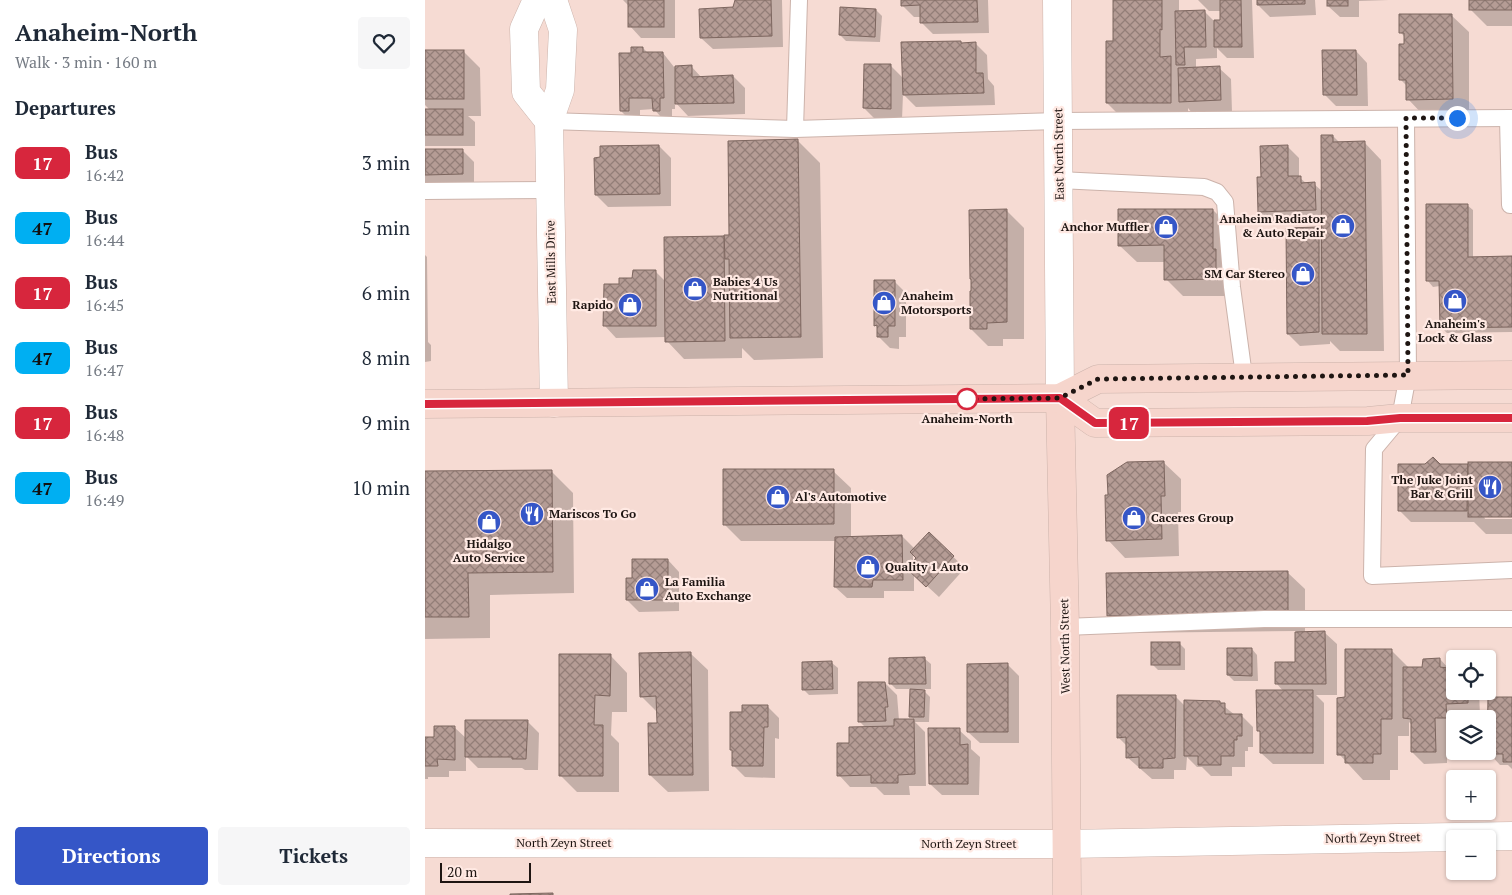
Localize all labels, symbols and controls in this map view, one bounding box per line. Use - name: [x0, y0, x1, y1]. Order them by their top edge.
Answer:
- text: Anaheim-North: [15, 16, 197, 48]
- button: heart: [358, 17, 410, 69]
- text: Walk · 3 min · 160 m: [15, 51, 157, 73]
- text: Departures: [15, 95, 116, 120]
- your location: [1445, 106, 1470, 131]
- street label: East North Street: [1050, 107, 1067, 200]
- text: Bus: [85, 139, 118, 164]
- text: 3 min: [362, 150, 410, 175]
- text: 17: [32, 151, 53, 175]
- text: 16:42: [85, 164, 124, 186]
- text: Bus: [85, 204, 118, 229]
- place label: Anaheim Radiator & Auto Repair: [1219, 211, 1326, 240]
- shop icon: Anaheim Radiator & Auto Repair: [1330, 213, 1356, 239]
- shop icon: Anchor Muffler: [1153, 214, 1179, 240]
- text: 5 min: [362, 215, 410, 240]
- text: 47: [32, 216, 53, 240]
- place label: Anchor Muffler: [1061, 219, 1150, 234]
- street label: East Mills Drive: [542, 220, 559, 304]
- text: 16:44: [85, 229, 124, 251]
- shop icon: SM Car Stereo: [1290, 261, 1316, 287]
- place label: SM Car Stereo: [1204, 266, 1285, 281]
- text: Bus: [85, 269, 118, 294]
- place label: Babies 4 Us Nutritional: [713, 274, 778, 303]
- shop icon: Babies 4 Us Nutritional: [682, 276, 708, 302]
- text: 6 min: [362, 280, 410, 305]
- text: 17: [32, 281, 53, 305]
- place label: Anaheim Motorsports: [901, 288, 972, 317]
- shop icon: Anaheim's Lock & Glass: [1442, 288, 1468, 314]
- shop icon: Anaheim Motorsports: [871, 290, 897, 316]
- shop icon: Rapido: [617, 292, 643, 318]
- text: 16:45: [85, 294, 124, 316]
- place label: Rapido: [572, 297, 613, 312]
- place label: Anaheim's Lock & Glass: [1418, 316, 1493, 345]
- text: Bus: [85, 334, 118, 359]
- text: 8 min: [362, 345, 410, 370]
- text: 47: [32, 346, 53, 370]
- text: 16:47: [85, 359, 124, 381]
- marker: Anaheim-North: [956, 388, 978, 410]
- text: Bus: [85, 399, 118, 424]
- line badge: 17: [1107, 407, 1151, 439]
- text: 9 min: [362, 410, 410, 435]
- text: 17: [32, 411, 53, 435]
- place label: Anaheim-North: [921, 411, 1013, 426]
- text: 17: [1119, 411, 1139, 435]
- text: 16:48: [85, 424, 124, 446]
- text: Bus: [85, 464, 118, 489]
- place label: The Juke Joint Bar & Grill: [1391, 472, 1473, 501]
- restaurant icon: The Juke Joint Bar & Grill: [1477, 474, 1503, 500]
- text: 10 min: [352, 475, 410, 500]
- text: 47: [32, 476, 53, 500]
- shop icon: Al's Automotive: [765, 484, 791, 510]
- text: 16:49: [85, 489, 124, 511]
- place label: Al's Automotive: [795, 489, 887, 504]
- restaurant icon: Mariscos To Go: [519, 501, 545, 527]
- shop icon: Caceres Group: [1121, 505, 1147, 531]
- place label: Mariscos To Go: [549, 506, 636, 521]
- shop icon: Hidalgo Auto Service: [476, 509, 502, 535]
- place label: Caceres Group: [1151, 510, 1233, 525]
- place label: Hidalgo Auto Service: [453, 536, 526, 565]
- shop icon: Quality 1 Auto: [855, 554, 881, 580]
- place label: Quality 1 Auto: [885, 559, 969, 574]
- place label: La Familia Auto Exchange: [665, 574, 752, 603]
- shop icon: La Familia Auto Exchange: [634, 576, 660, 602]
- street label: West North Street: [1056, 598, 1073, 694]
- map controls: [1446, 650, 1496, 880]
- button: locate: [1446, 650, 1496, 700]
- button: layers: [1446, 710, 1496, 760]
- button: +: [1446, 770, 1496, 820]
- button: Directions: [15, 827, 208, 885]
- button: Tickets: [218, 827, 410, 885]
- street label: North Zeyn Street: [1325, 829, 1421, 846]
- button: −: [1446, 830, 1496, 880]
- street label: North Zeyn Street: [516, 835, 612, 850]
- street label: North Zeyn Street: [921, 836, 1017, 851]
- scale bar: [440, 860, 531, 883]
- text: 20 m: [447, 862, 477, 881]

